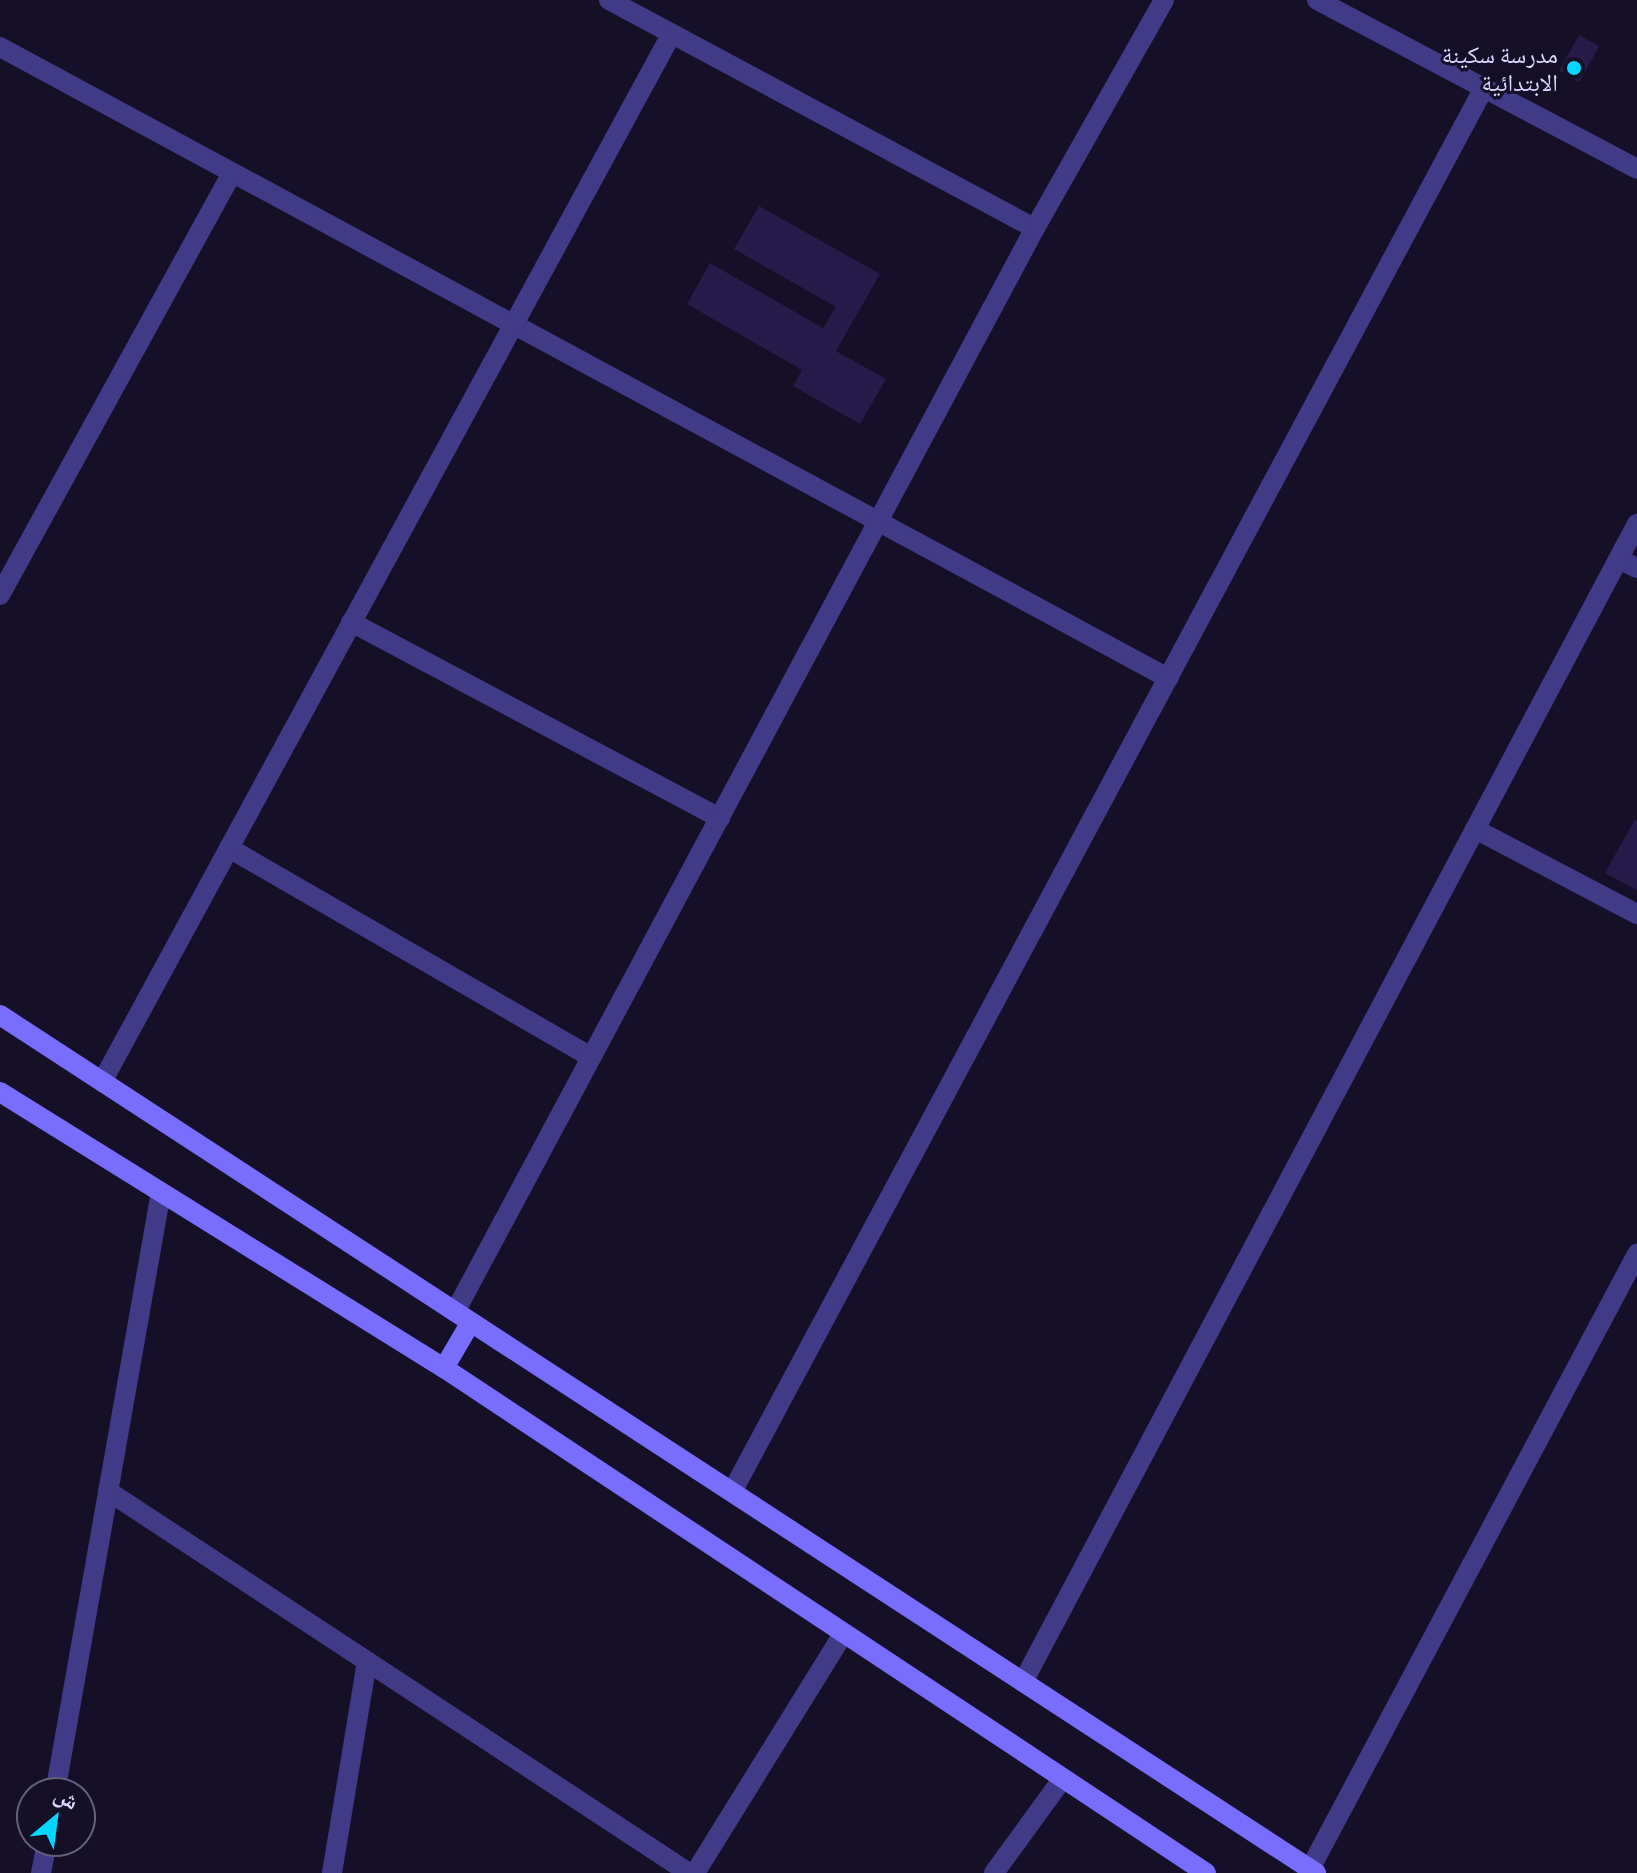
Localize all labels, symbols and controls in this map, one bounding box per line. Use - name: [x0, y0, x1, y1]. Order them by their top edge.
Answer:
- place label: مدرسة سكينة الابتدائية: [1442, 40, 1558, 96]
- marker: مدرسة سكينة الابتدائية: [1565, 59, 1583, 77]
- north arrow: [16, 1777, 96, 1857]
- text: ش: [49, 1779, 84, 1817]

